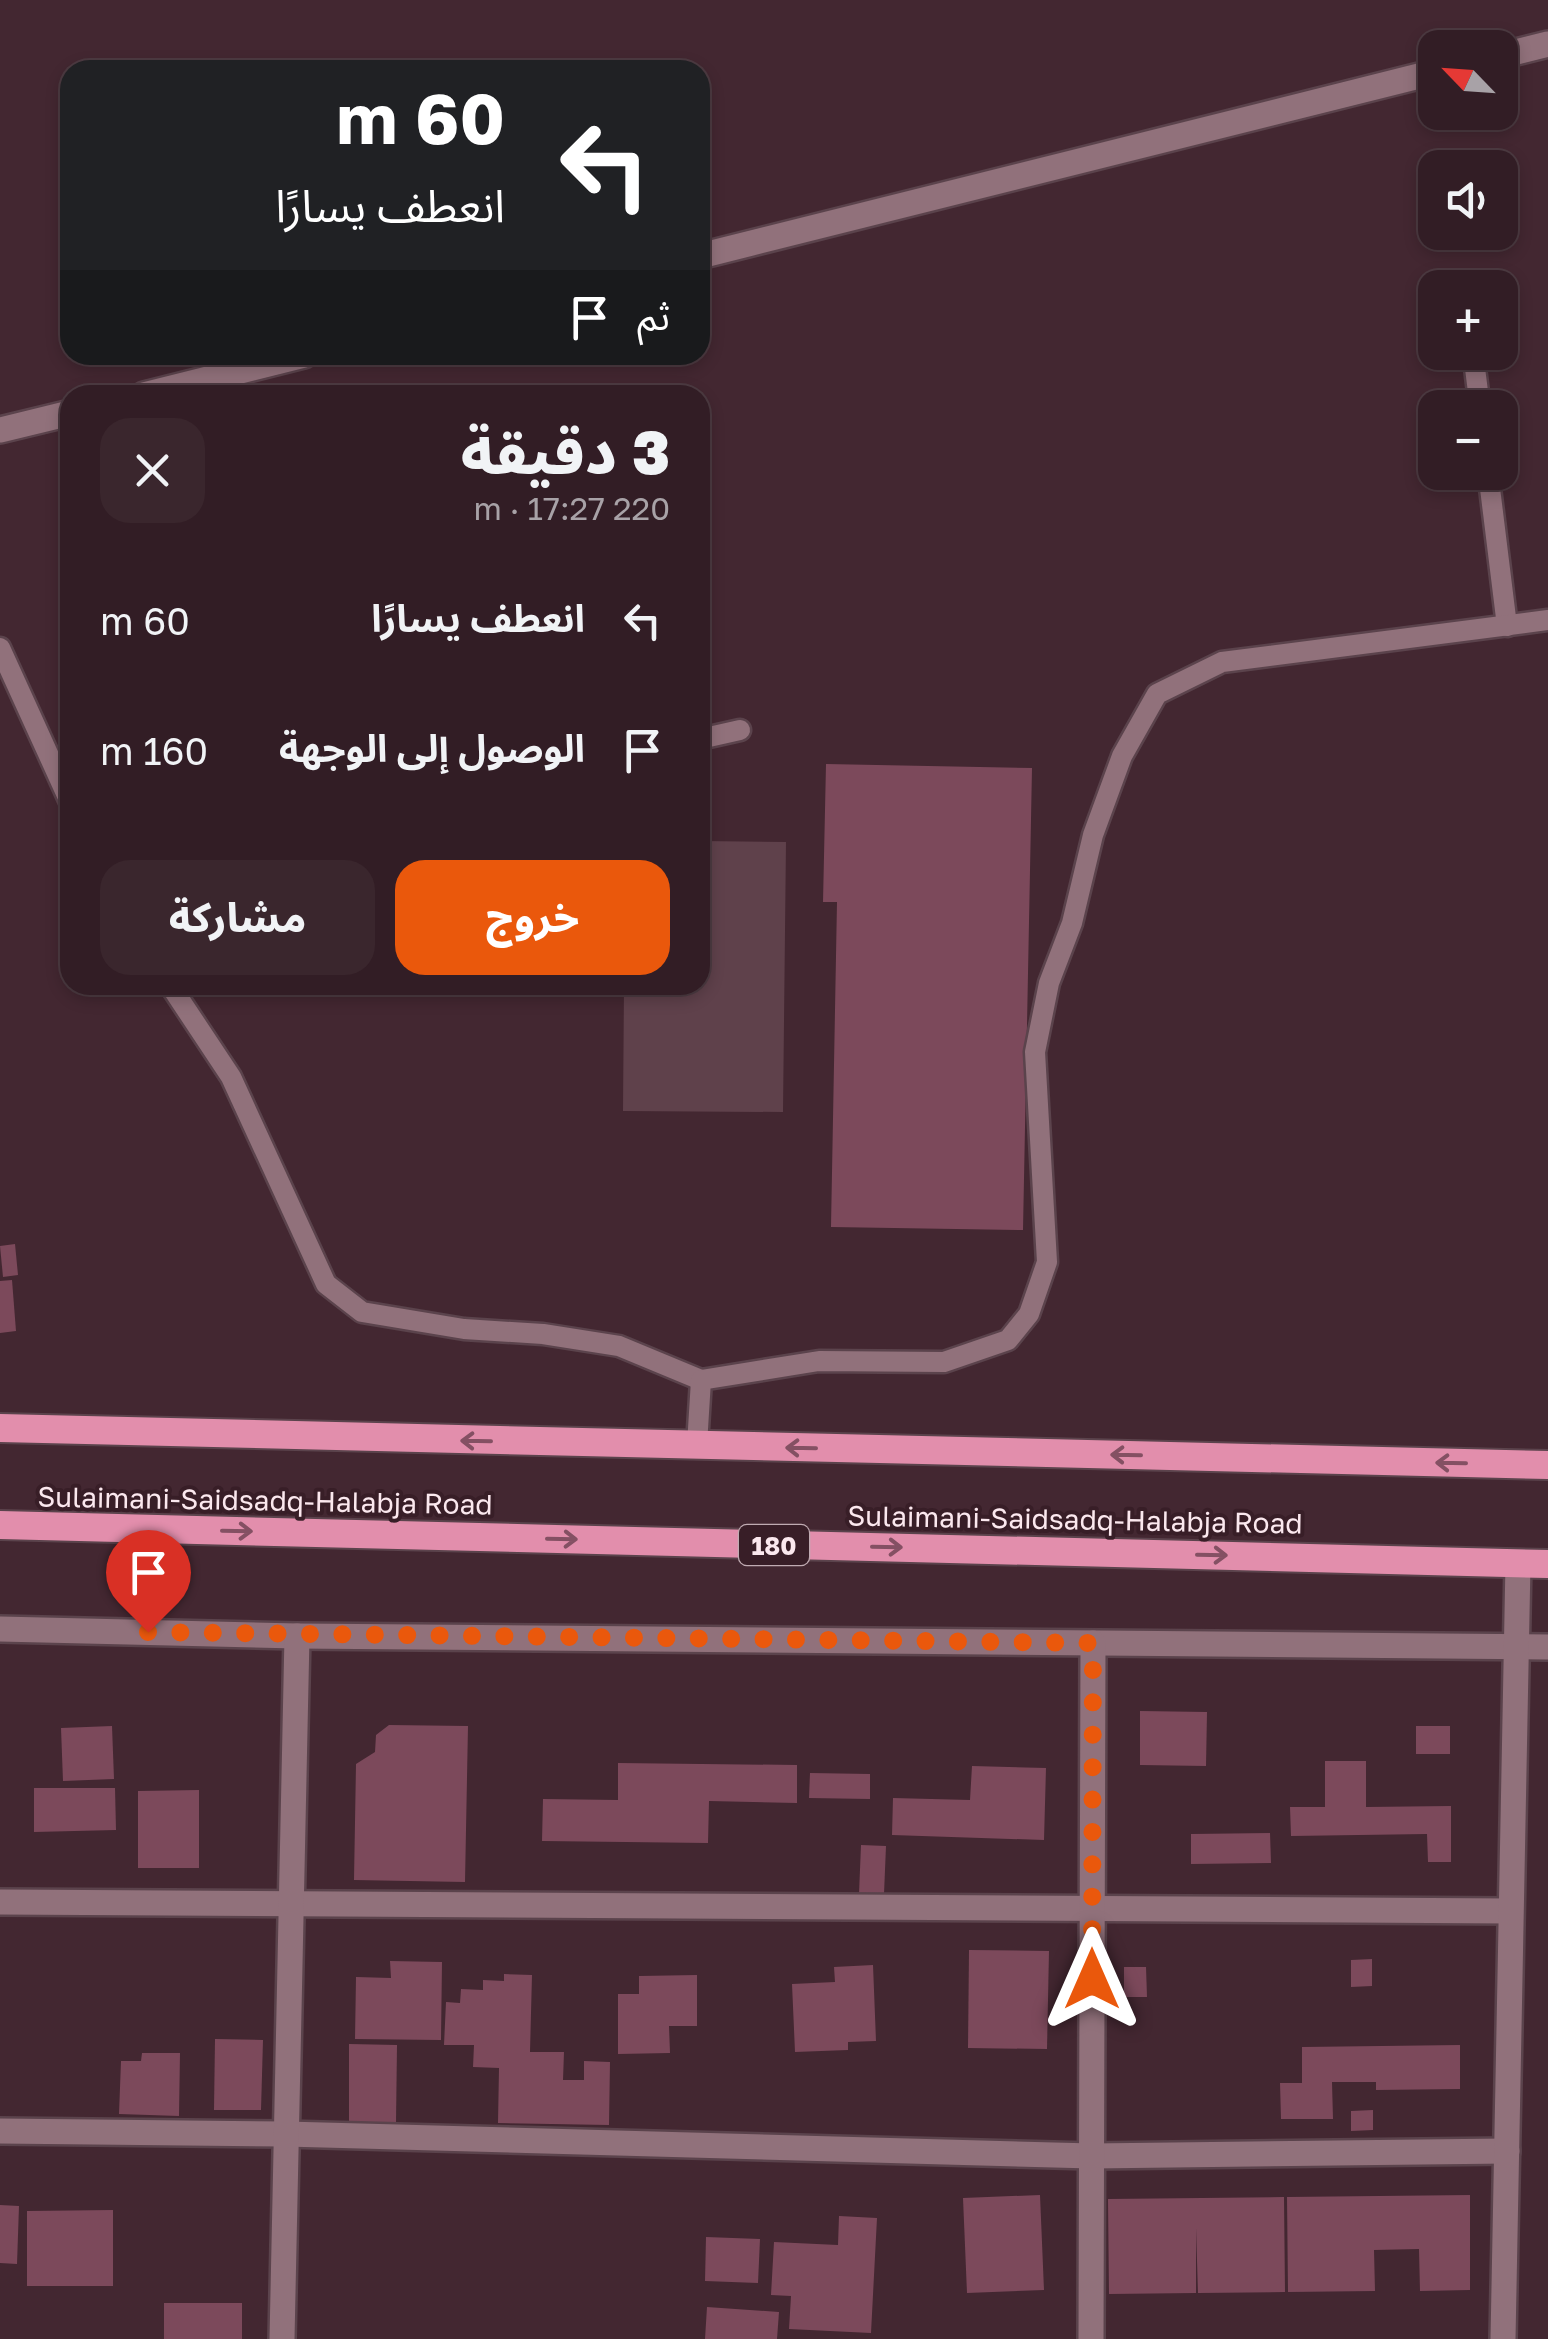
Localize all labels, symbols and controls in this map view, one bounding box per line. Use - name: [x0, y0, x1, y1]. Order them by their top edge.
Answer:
- north arrow: [1418, 30, 1518, 130]
- map controls: [1418, 30, 1518, 490]
- text: 60 m: [336, 75, 505, 159]
- icon: left: [540, 100, 670, 230]
- button: sound: [1418, 150, 1518, 250]
- text: انعطف يسارًا: [275, 178, 505, 232]
- button: +: [1418, 270, 1518, 370]
- icon: arrive: [562, 290, 617, 345]
- text: ثم: [637, 293, 670, 338]
- button: −: [1418, 390, 1518, 490]
- text: 3 دقيقة: [461, 415, 670, 487]
- button: close: [100, 418, 205, 523]
- text: 220 m · 17:27: [473, 489, 670, 527]
- icon: left: [615, 593, 670, 648]
- text: انعطف يسارًا: [371, 595, 585, 640]
- text: 60 m: [100, 598, 190, 643]
- icon: arrive: [615, 723, 670, 778]
- text: الوصول إلى الوجهة: [279, 725, 585, 770]
- text: 160 m: [100, 728, 208, 773]
- button: مشاركة: [100, 860, 375, 975]
- button: خروج: [395, 860, 670, 975]
- one-way arrow: [460, 1431, 492, 1450]
- one-way arrow: [785, 1438, 817, 1457]
- one-way arrow: [1110, 1446, 1142, 1465]
- one-way arrow: [1435, 1453, 1467, 1472]
- street label: Sulaimani-Saidsadq-Halabja Road: [37, 1480, 493, 1520]
- street label: Sulaimani-Saidsadq-Halabja Road: [847, 1499, 1303, 1539]
- one-way arrow: [221, 1522, 253, 1541]
- road number: 180: [739, 1525, 809, 1565]
- pin: [106, 1530, 191, 1633]
- one-way arrow: [546, 1530, 578, 1549]
- one-way arrow: [871, 1538, 903, 1557]
- icon: arrive: [121, 1545, 176, 1600]
- one-way arrow: [1196, 1546, 1228, 1565]
- position arrow: [1040, 1927, 1144, 2031]

